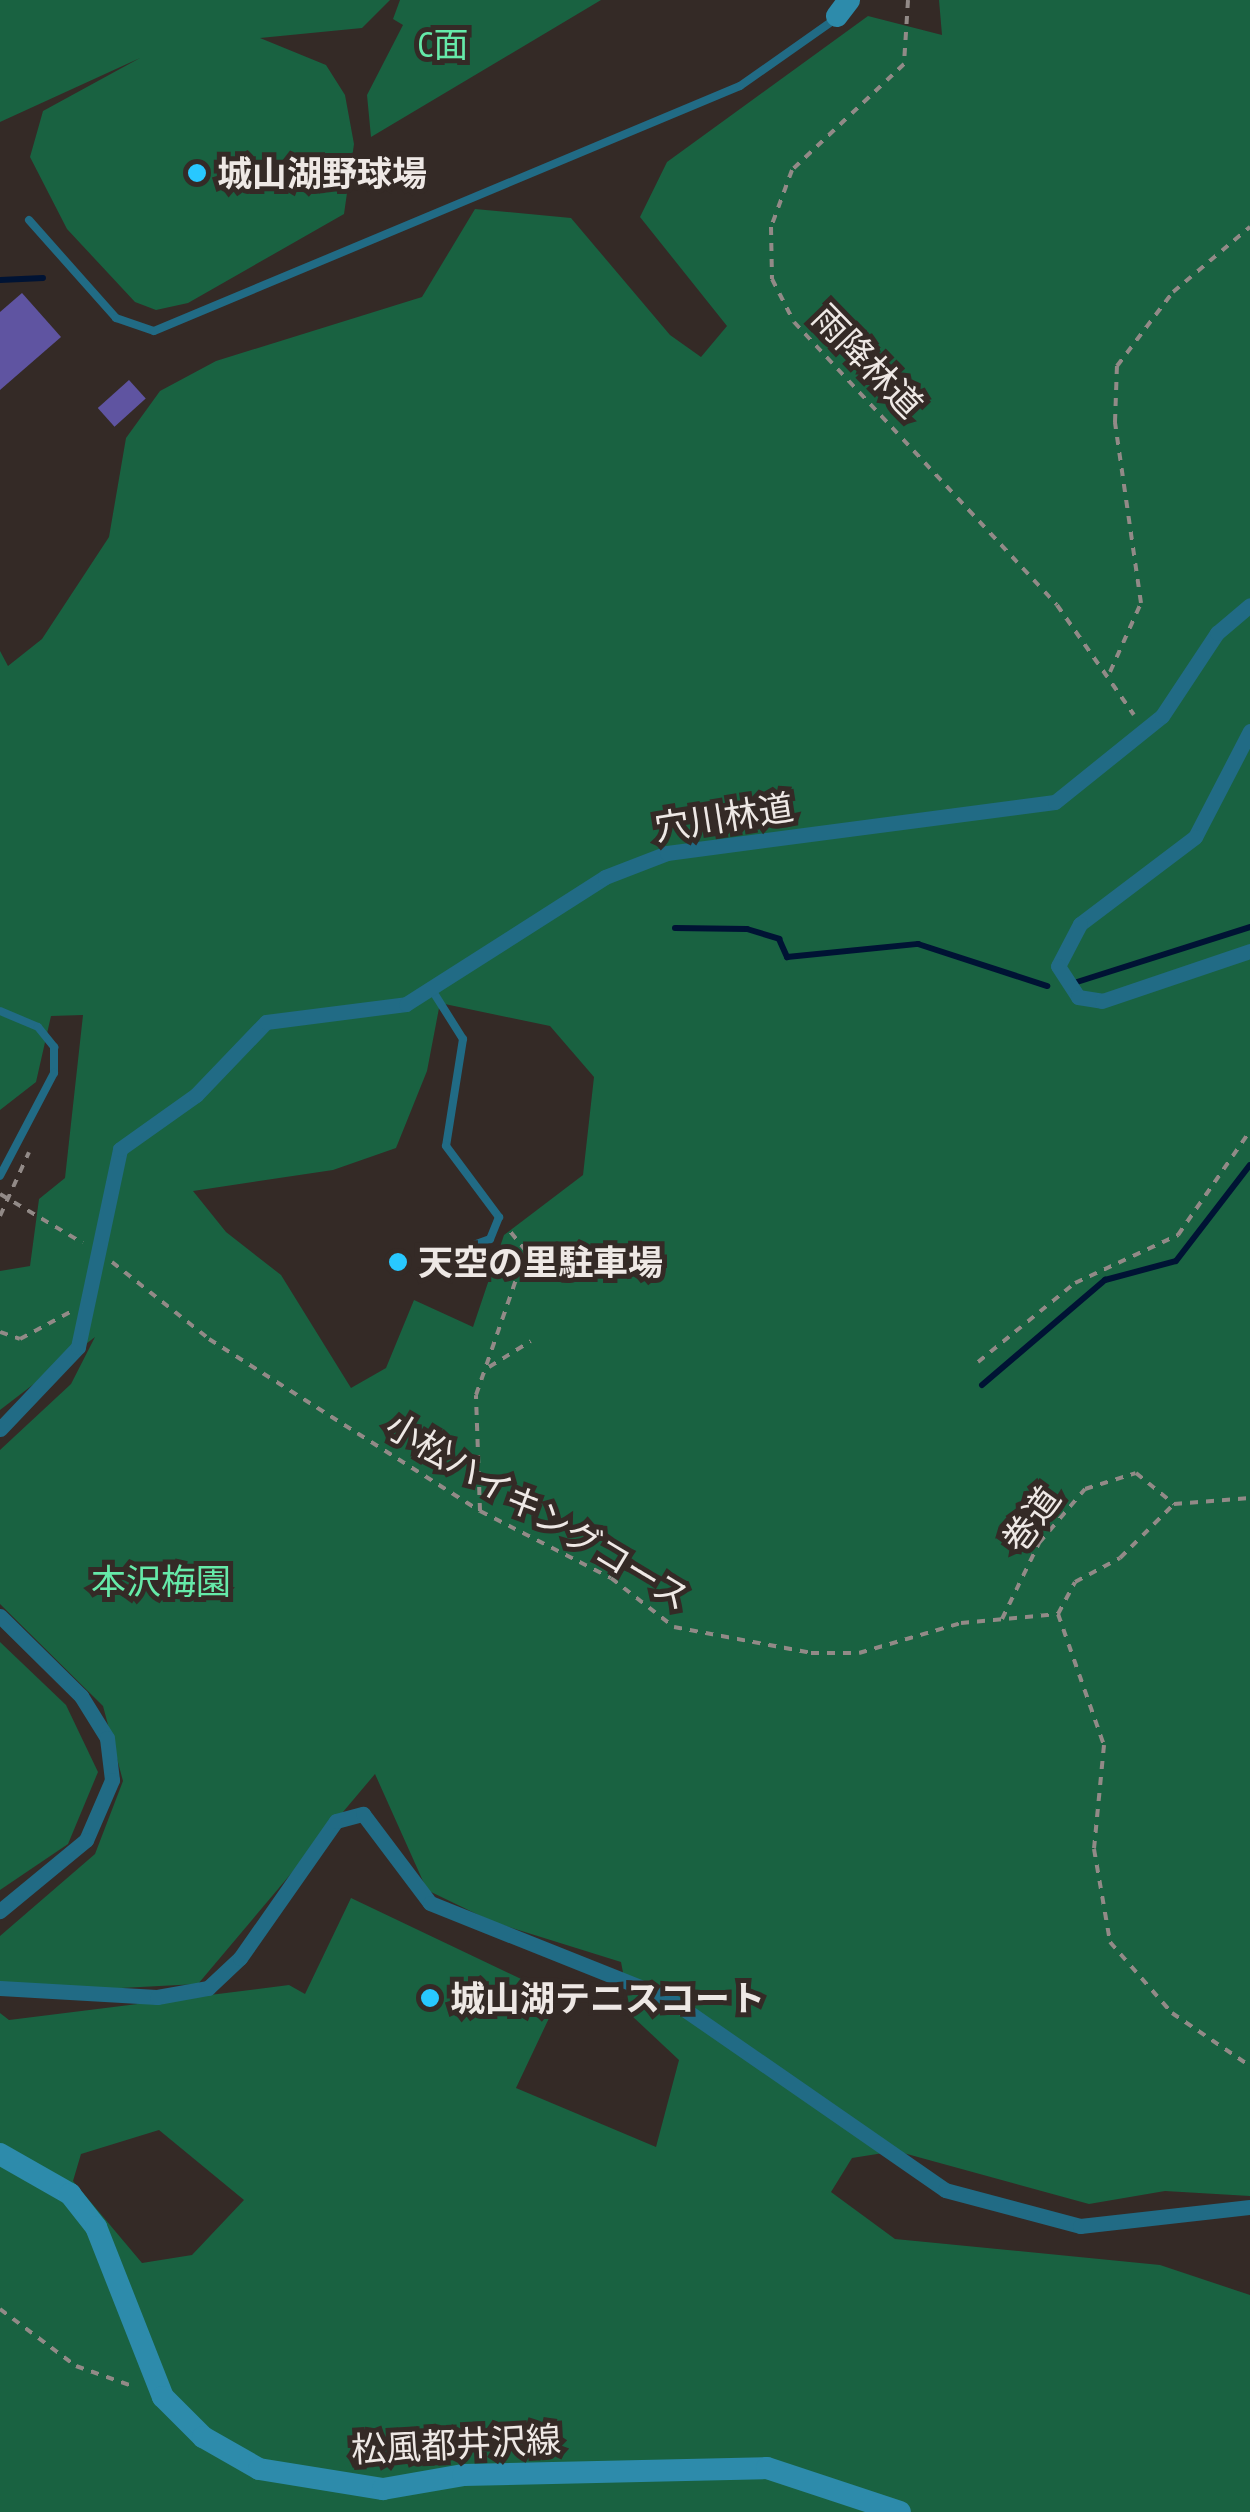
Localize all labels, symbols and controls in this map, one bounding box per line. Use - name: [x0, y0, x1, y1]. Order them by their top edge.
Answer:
- park label: C面: [417, 23, 469, 65]
- place label: 城山湖野球場: [217, 152, 427, 194]
- marker: 城山湖野球場: [186, 162, 208, 184]
- street label: 雨降林道: [804, 296, 932, 426]
- street label: 穴川林道: [652, 785, 796, 849]
- place label: 天空の里駐車場: [418, 1241, 663, 1283]
- marker: 天空の里駐車場: [387, 1251, 409, 1273]
- street label: 小松ハイキングコース: [377, 1403, 699, 1619]
- street label: 巻道: [993, 1478, 1069, 1560]
- park label: 本沢梅園: [91, 1560, 231, 1602]
- place label: 城山湖テニスコート: [450, 1977, 765, 2019]
- marker: 城山湖テニスコート: [419, 1987, 441, 2009]
- street label: 松風都井沢線: [350, 2418, 562, 2470]

